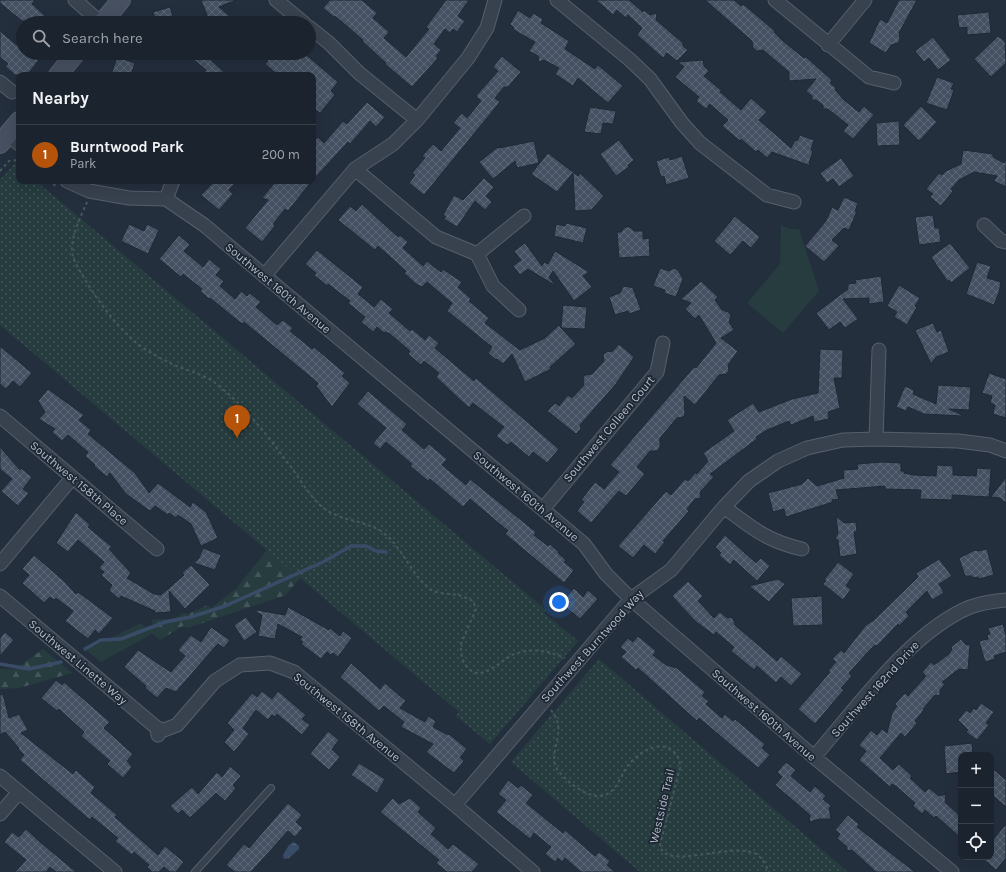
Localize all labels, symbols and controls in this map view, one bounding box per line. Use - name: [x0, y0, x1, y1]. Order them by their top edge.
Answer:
- search box: [16, 16, 316, 60]
- icon: search: [30, 27, 52, 49]
- text: Search here: [62, 29, 143, 47]
- text: Nearby: [32, 88, 89, 108]
- text: Burntwood Park: [70, 138, 184, 156]
- text: 1: [43, 147, 47, 162]
- text: 200 m: [262, 147, 300, 162]
- text: Park: [70, 156, 96, 171]
- street label: Southwest 160th Avenue: [222, 240, 334, 336]
- street label: Southwest Colleen Court: [560, 373, 658, 485]
- pin: 1: [224, 405, 250, 438]
- street label: Southwest 158th Place: [27, 438, 131, 528]
- street label: Southwest 160th Avenue: [470, 448, 582, 544]
- street label: Southwest Burntwood Way: [538, 587, 646, 705]
- your location: [549, 592, 569, 612]
- street label: Southwest Linette Way: [26, 617, 131, 708]
- street label: Southwest 162nd Drive: [828, 638, 922, 740]
- street label: Southwest 160th Avenue: [709, 666, 819, 764]
- street label: Southwest 158th Avenue: [291, 670, 403, 764]
- map controls: [958, 752, 994, 860]
- button: +: [958, 752, 994, 788]
- street label: Westside Trail: [647, 767, 677, 845]
- button: −: [958, 788, 994, 824]
- button: locate: [958, 824, 994, 860]

